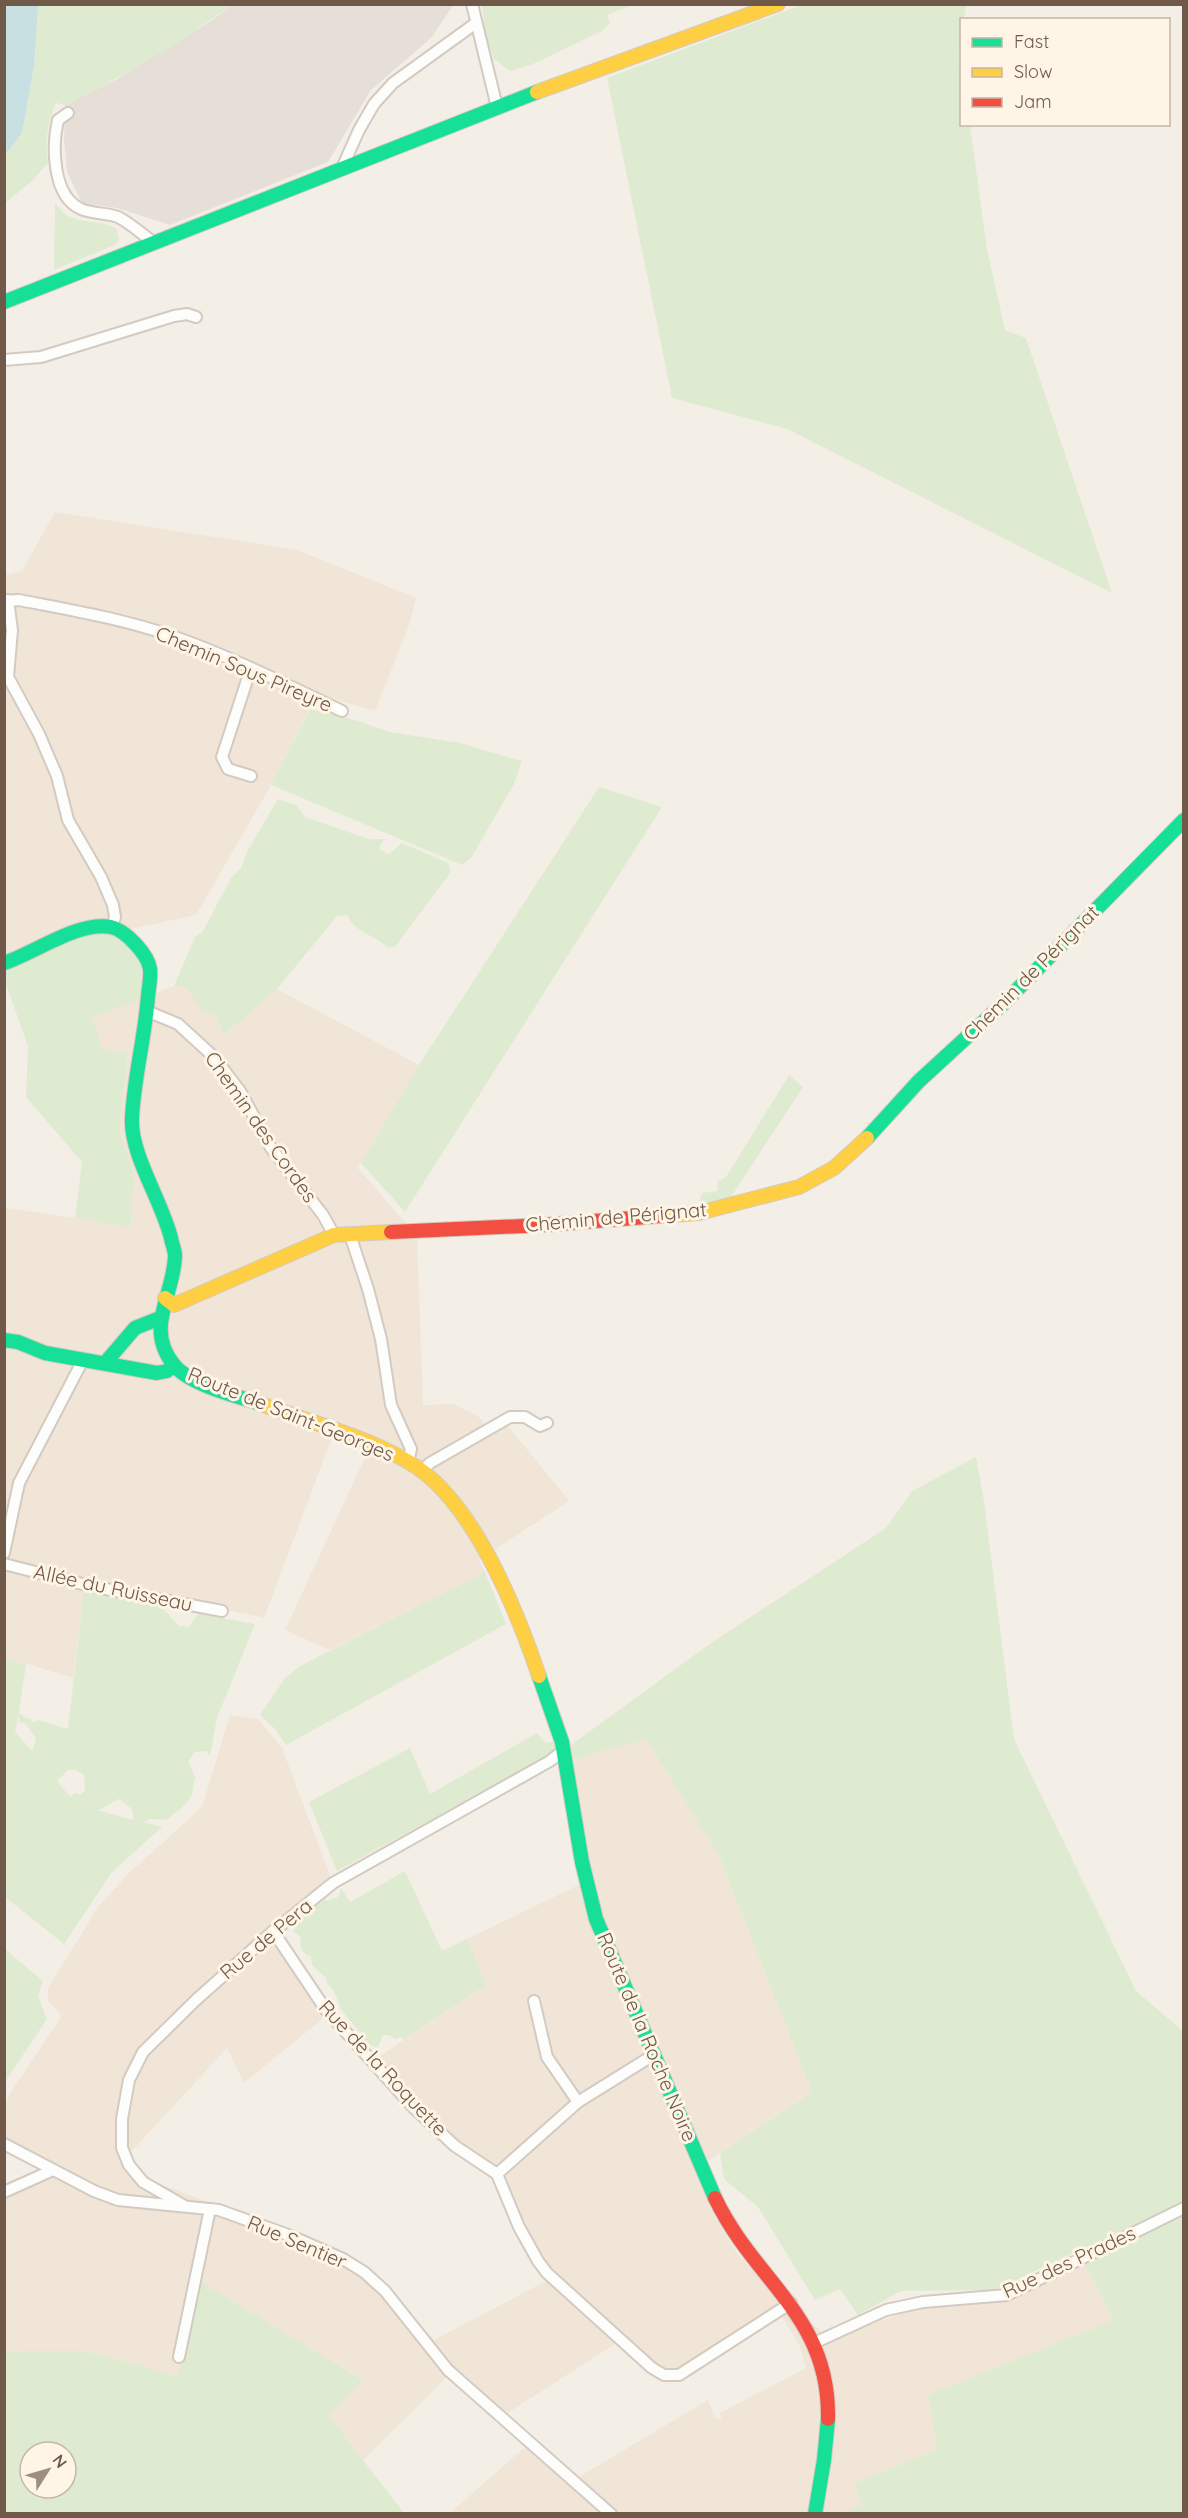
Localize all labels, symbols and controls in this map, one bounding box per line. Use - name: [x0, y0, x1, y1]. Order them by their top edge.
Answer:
- legend: [960, 18, 1170, 126]
- text: Fast: [1014, 30, 1049, 53]
- text: Slow: [1014, 60, 1052, 83]
- text: Jam: [1014, 90, 1052, 113]
- street label: Chemin Sous Pireyre: [152, 620, 336, 717]
- street label: Chemin de Pérignat: [957, 899, 1104, 1046]
- street label: Chemin des Cordes: [200, 1046, 323, 1207]
- street label: Chemin de Pérignat: [524, 1196, 708, 1237]
- street label: Route de Saint-Georges: [184, 1361, 398, 1466]
- street label: Allée du Ruisseau: [31, 1558, 195, 1617]
- street label: Rue de Pera: [214, 1893, 317, 1984]
- street label: Route de la Roche Noire: [592, 1929, 703, 2145]
- street label: Rue de la Roquette: [314, 1994, 453, 2141]
- street label: Rue Sentier: [244, 2209, 351, 2274]
- street label: Rue des Prades: [998, 2220, 1139, 2303]
- north arrow: [18, 2440, 78, 2500]
- text: N: [48, 2450, 72, 2472]

